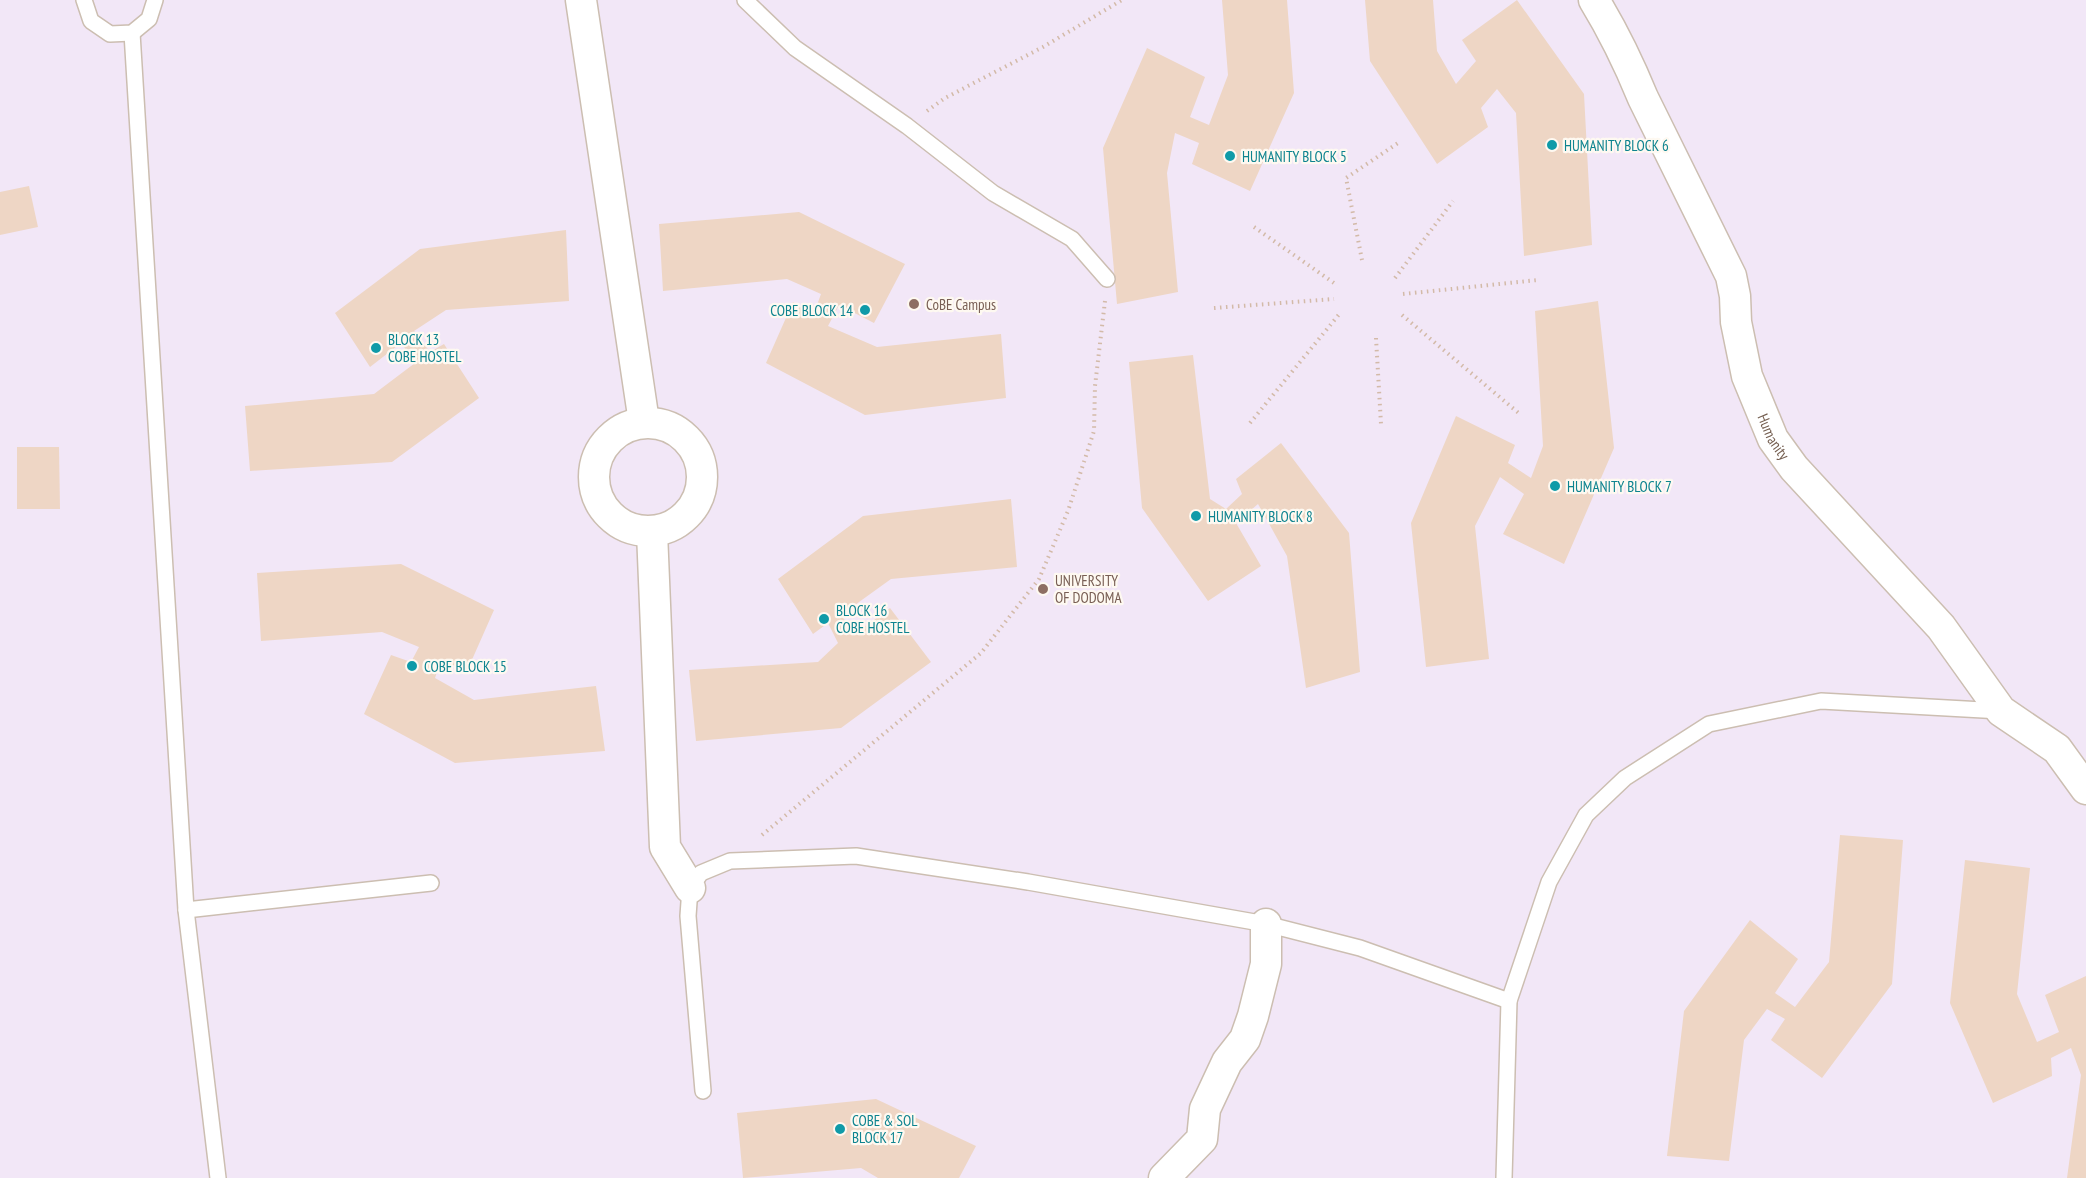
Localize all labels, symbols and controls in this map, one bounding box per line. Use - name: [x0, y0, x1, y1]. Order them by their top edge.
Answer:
- place label: HUMANITY BLOCK 6: [1564, 136, 1669, 155]
- marker: HUMANITY BLOCK 6: [1545, 138, 1559, 152]
- place label: HUMANITY BLOCK 5: [1242, 147, 1347, 166]
- marker: HUMANITY BLOCK 5: [1223, 149, 1237, 163]
- place label: CoBE Campus: [926, 295, 996, 314]
- marker: CoBE Campus: [907, 297, 921, 311]
- place label: COBE BLOCK 14: [770, 301, 853, 320]
- marker: COBE BLOCK 14: [858, 303, 872, 317]
- place label: BLOCK 13 COBE HOSTEL: [388, 330, 462, 366]
- marker: BLOCK 13 COBE HOSTEL: [369, 341, 383, 355]
- street label: Humanity: [1754, 411, 1794, 464]
- place label: HUMANITY BLOCK 7: [1567, 477, 1672, 496]
- marker: HUMANITY BLOCK 7: [1548, 479, 1562, 493]
- place label: HUMANITY BLOCK 8: [1208, 507, 1313, 526]
- marker: HUMANITY BLOCK 8: [1189, 509, 1203, 523]
- place label: UNIVERSITY OF DODOMA: [1055, 571, 1122, 607]
- marker: UNIVERSITY OF DODOMA: [1036, 582, 1050, 596]
- place label: BLOCK 16 COBE HOSTEL: [836, 601, 910, 637]
- marker: BLOCK 16 COBE HOSTEL: [817, 612, 831, 626]
- place label: COBE BLOCK 15: [424, 657, 507, 676]
- marker: COBE BLOCK 15: [405, 659, 419, 673]
- place label: COBE & SOL BLOCK 17: [852, 1111, 918, 1147]
- marker: COBE & SOL BLOCK 17: [833, 1122, 847, 1136]

